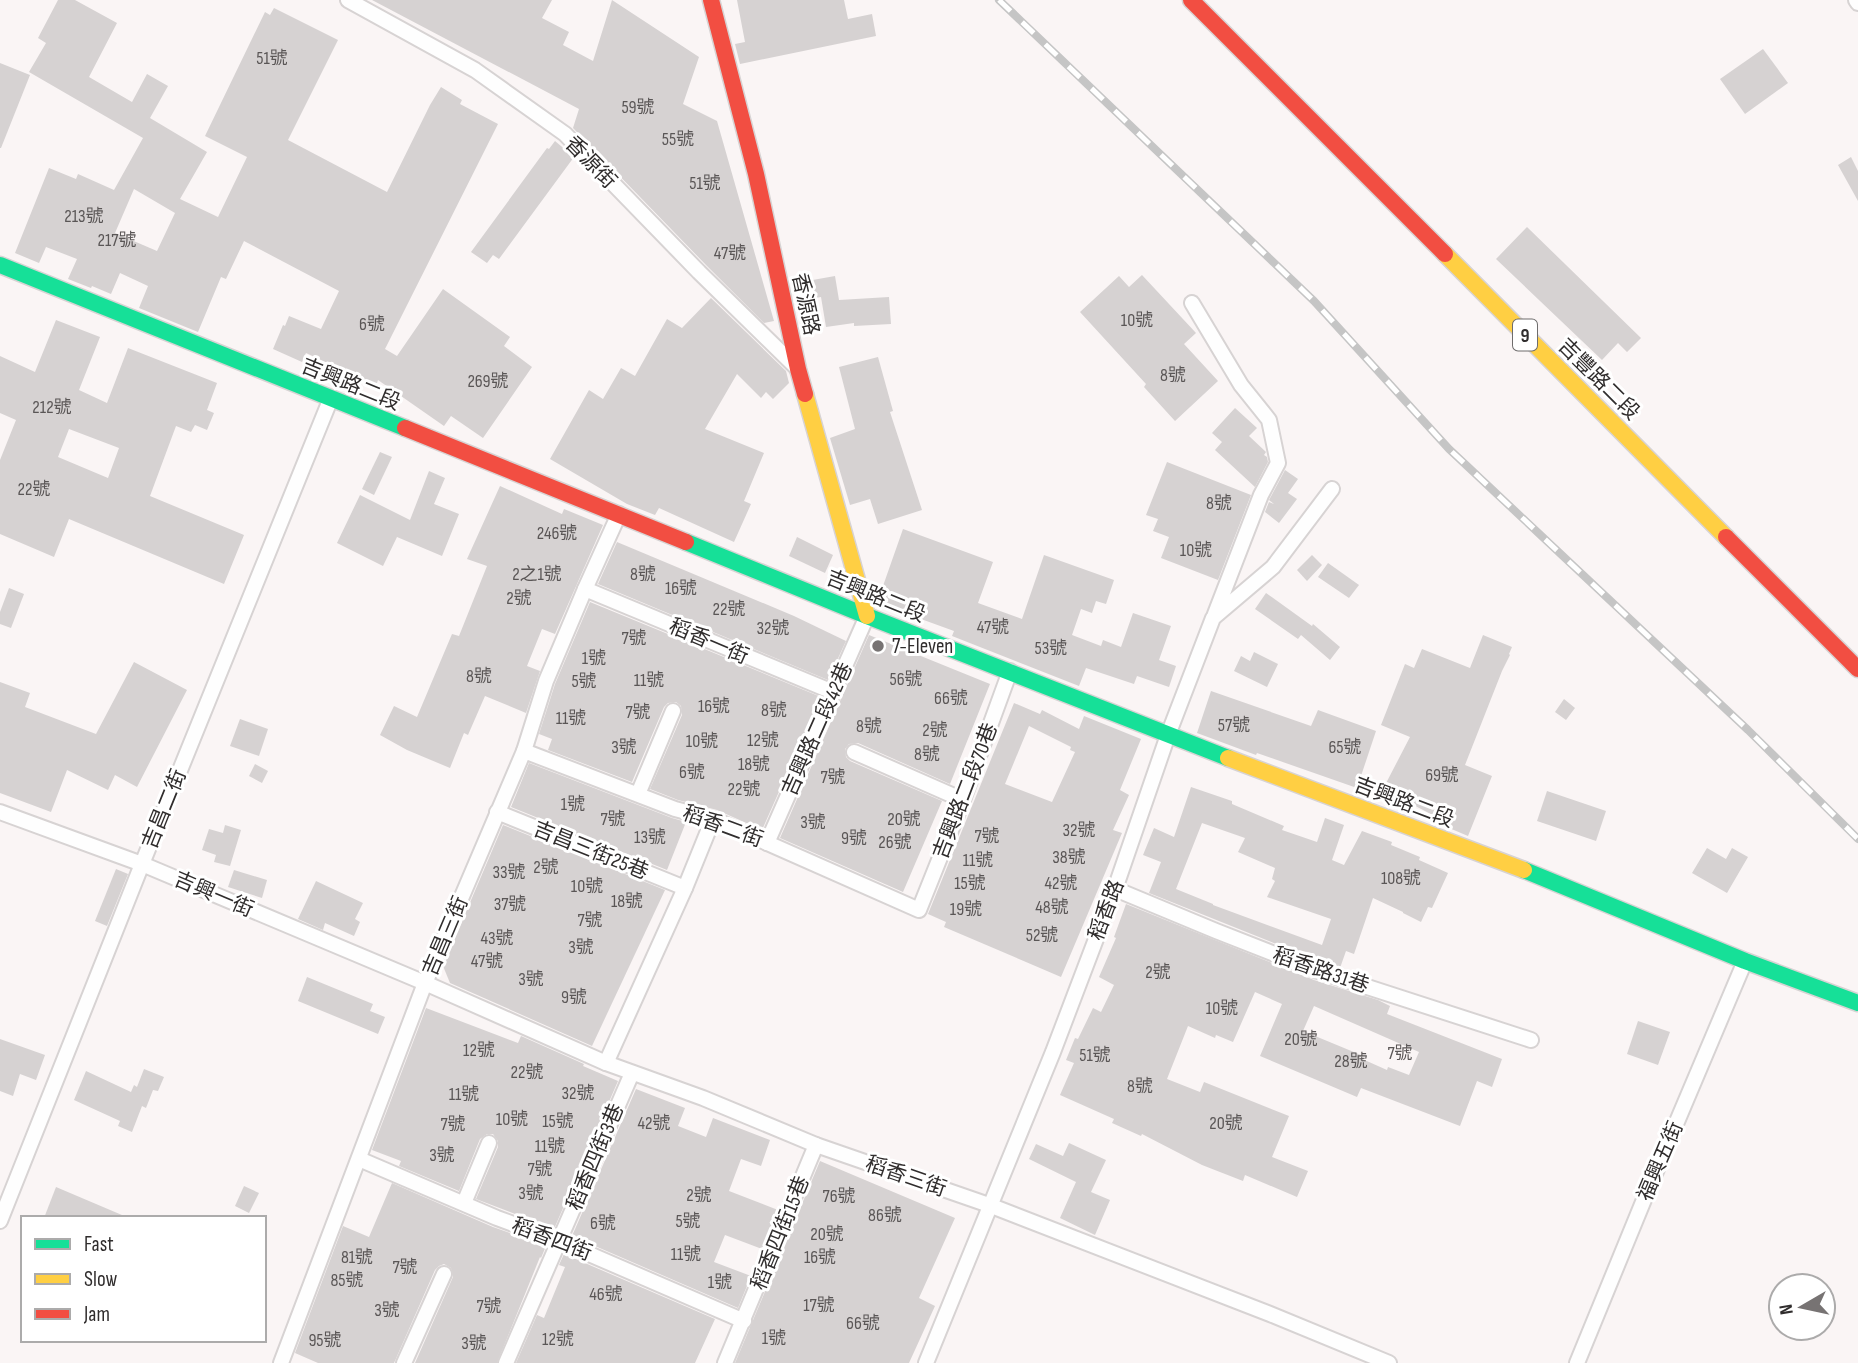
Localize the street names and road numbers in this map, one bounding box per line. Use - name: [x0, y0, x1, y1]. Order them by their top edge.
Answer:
- street label: 香源街: [560, 131, 622, 194]
- street label: 香源路: [787, 271, 824, 338]
- road number: 9: [1513, 320, 1537, 350]
- street label: 吉豐路二段: [1553, 333, 1645, 425]
- street label: 吉興路二段: [297, 353, 404, 416]
- street label: 吉興路二段: [822, 565, 929, 628]
- street label: 稻香一街: [665, 614, 752, 669]
- street label: 吉興路二段42巷: [777, 659, 858, 800]
- street label: 吉興路二段70巷: [928, 720, 1003, 863]
- street label: 吉昌二街: [137, 766, 192, 853]
- street label: 吉興路二段: [1350, 772, 1457, 833]
- street label: 稻香二街: [679, 800, 767, 853]
- street label: 吉昌三街25巷: [530, 816, 652, 885]
- street label: 吉興一街: [170, 867, 257, 922]
- street label: 稻香路: [1084, 876, 1129, 944]
- street label: 吉昌三街: [418, 893, 473, 980]
- street label: 稻香路31巷: [1269, 942, 1372, 999]
- street label: 稻香四街3巷: [562, 1100, 629, 1214]
- street label: 福興五街: [1633, 1118, 1688, 1205]
- street label: 稻香三街: [862, 1151, 950, 1202]
- street label: 稻香四街15巷: [746, 1173, 815, 1294]
- street label: 稻香四街: [508, 1213, 596, 1266]

